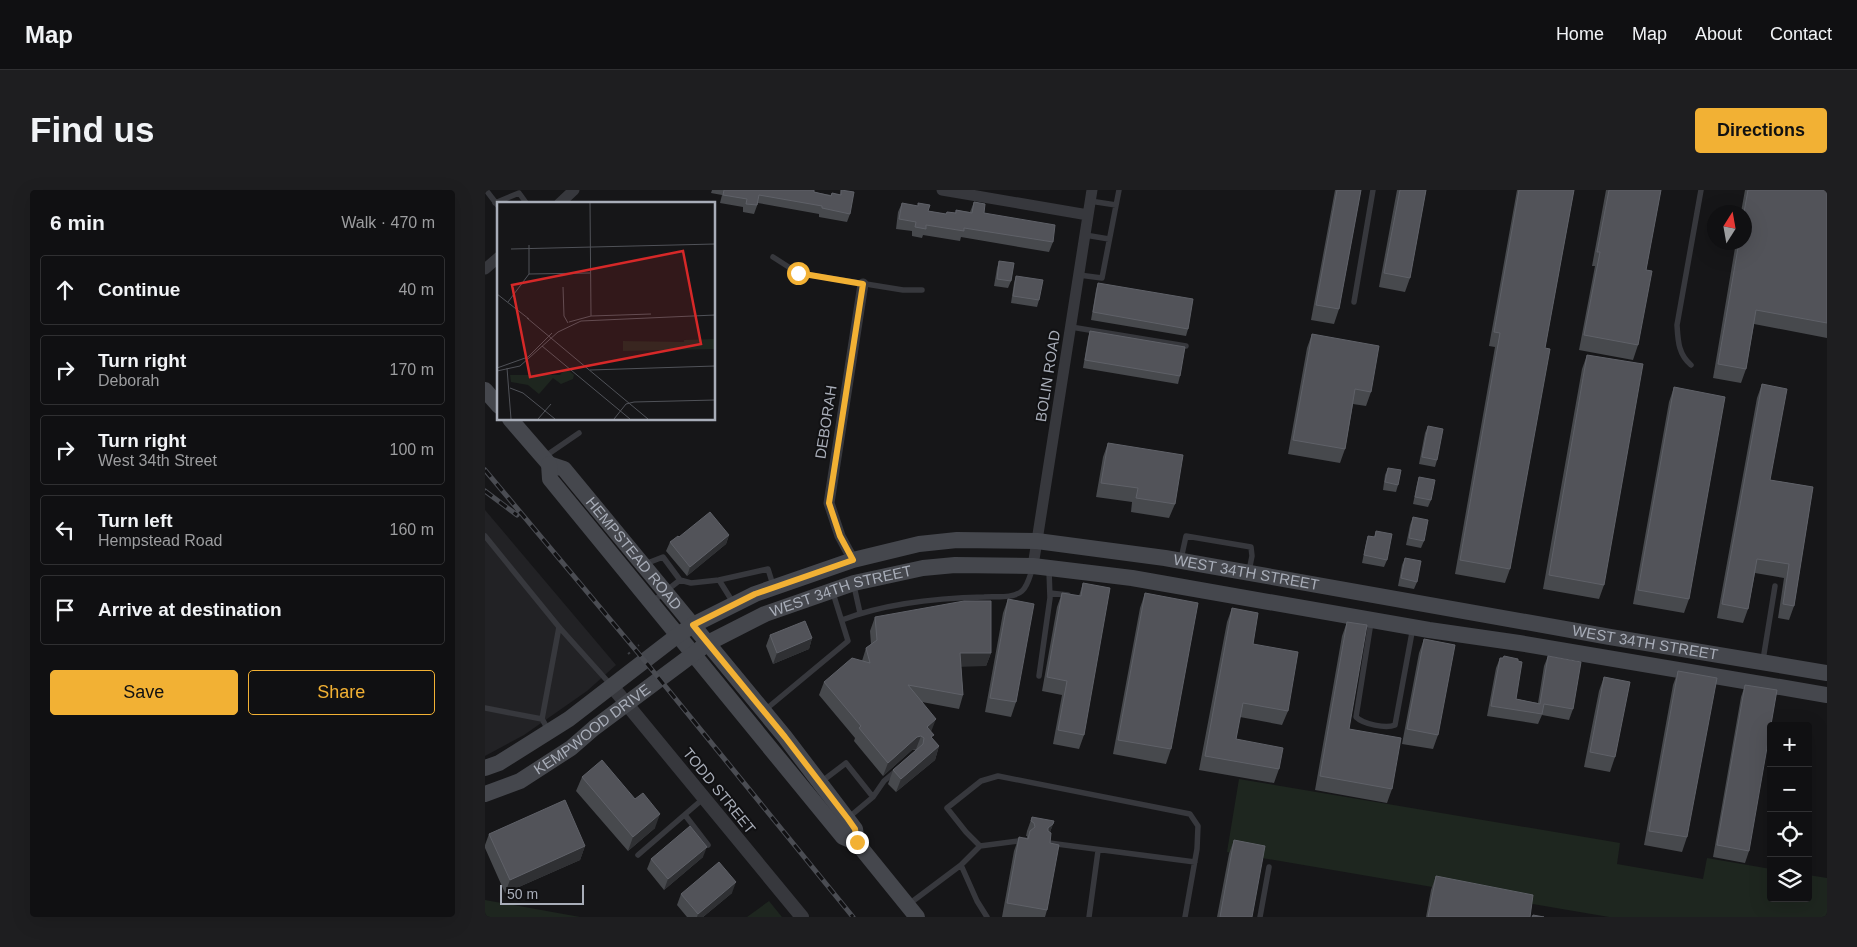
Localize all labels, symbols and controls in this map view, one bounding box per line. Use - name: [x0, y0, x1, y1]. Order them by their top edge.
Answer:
- text: Map: [25, 21, 73, 48]
- text: Home: [1556, 24, 1604, 44]
- text: Map: [1632, 24, 1667, 44]
- text: About: [1695, 24, 1742, 44]
- text: Contact: [1770, 24, 1832, 44]
- button: Directions: [1695, 108, 1827, 153]
- text: Find us: [30, 110, 154, 149]
- inset map: [497, 202, 715, 420]
- north arrow: [1707, 205, 1752, 250]
- text: 6 min: [50, 211, 105, 234]
- text: Walk · 470 m: [341, 214, 435, 231]
- route start: [787, 262, 810, 285]
- icon: ahead: [51, 276, 79, 304]
- text: Continue: [98, 279, 180, 300]
- text: 40 m: [398, 281, 434, 298]
- street label: BOLIN ROAD: [1032, 329, 1063, 423]
- text: Turn right: [98, 350, 186, 371]
- icon: right: [51, 356, 79, 384]
- text: 170 m: [390, 361, 434, 378]
- text: Deborah: [98, 372, 159, 389]
- street label: DEBORAH: [811, 384, 840, 460]
- text: Turn right: [98, 430, 186, 451]
- icon: right: [51, 436, 79, 464]
- text: 100 m: [390, 441, 434, 458]
- text: West 34th Street: [98, 452, 217, 469]
- street label: HEMPSTEAD ROAD: [583, 493, 686, 613]
- text: Turn left: [98, 510, 173, 531]
- icon: left: [51, 516, 79, 544]
- text: 160 m: [390, 521, 434, 538]
- text: Hempstead Road: [98, 532, 223, 549]
- street label: WEST 34TH STREET: [1172, 551, 1320, 593]
- street label: WEST 34TH STREET: [767, 562, 913, 620]
- icon: arrive: [51, 596, 79, 624]
- text: Arrive at destination: [98, 599, 282, 620]
- street label: WEST 34TH STREET: [1571, 621, 1719, 663]
- button: Save: [50, 670, 238, 715]
- button: Share: [248, 670, 435, 715]
- street label: KEMPWOOD DRIVE: [530, 680, 653, 778]
- map controls: [1767, 722, 1812, 902]
- button: +: [1767, 722, 1812, 767]
- street label: TODD STREET: [680, 744, 759, 837]
- button: −: [1767, 767, 1812, 812]
- button: locate: [1767, 812, 1812, 857]
- route end: [846, 831, 869, 854]
- button: layers: [1767, 857, 1812, 902]
- scale bar: [500, 882, 584, 905]
- text: 50 m: [507, 886, 538, 902]

